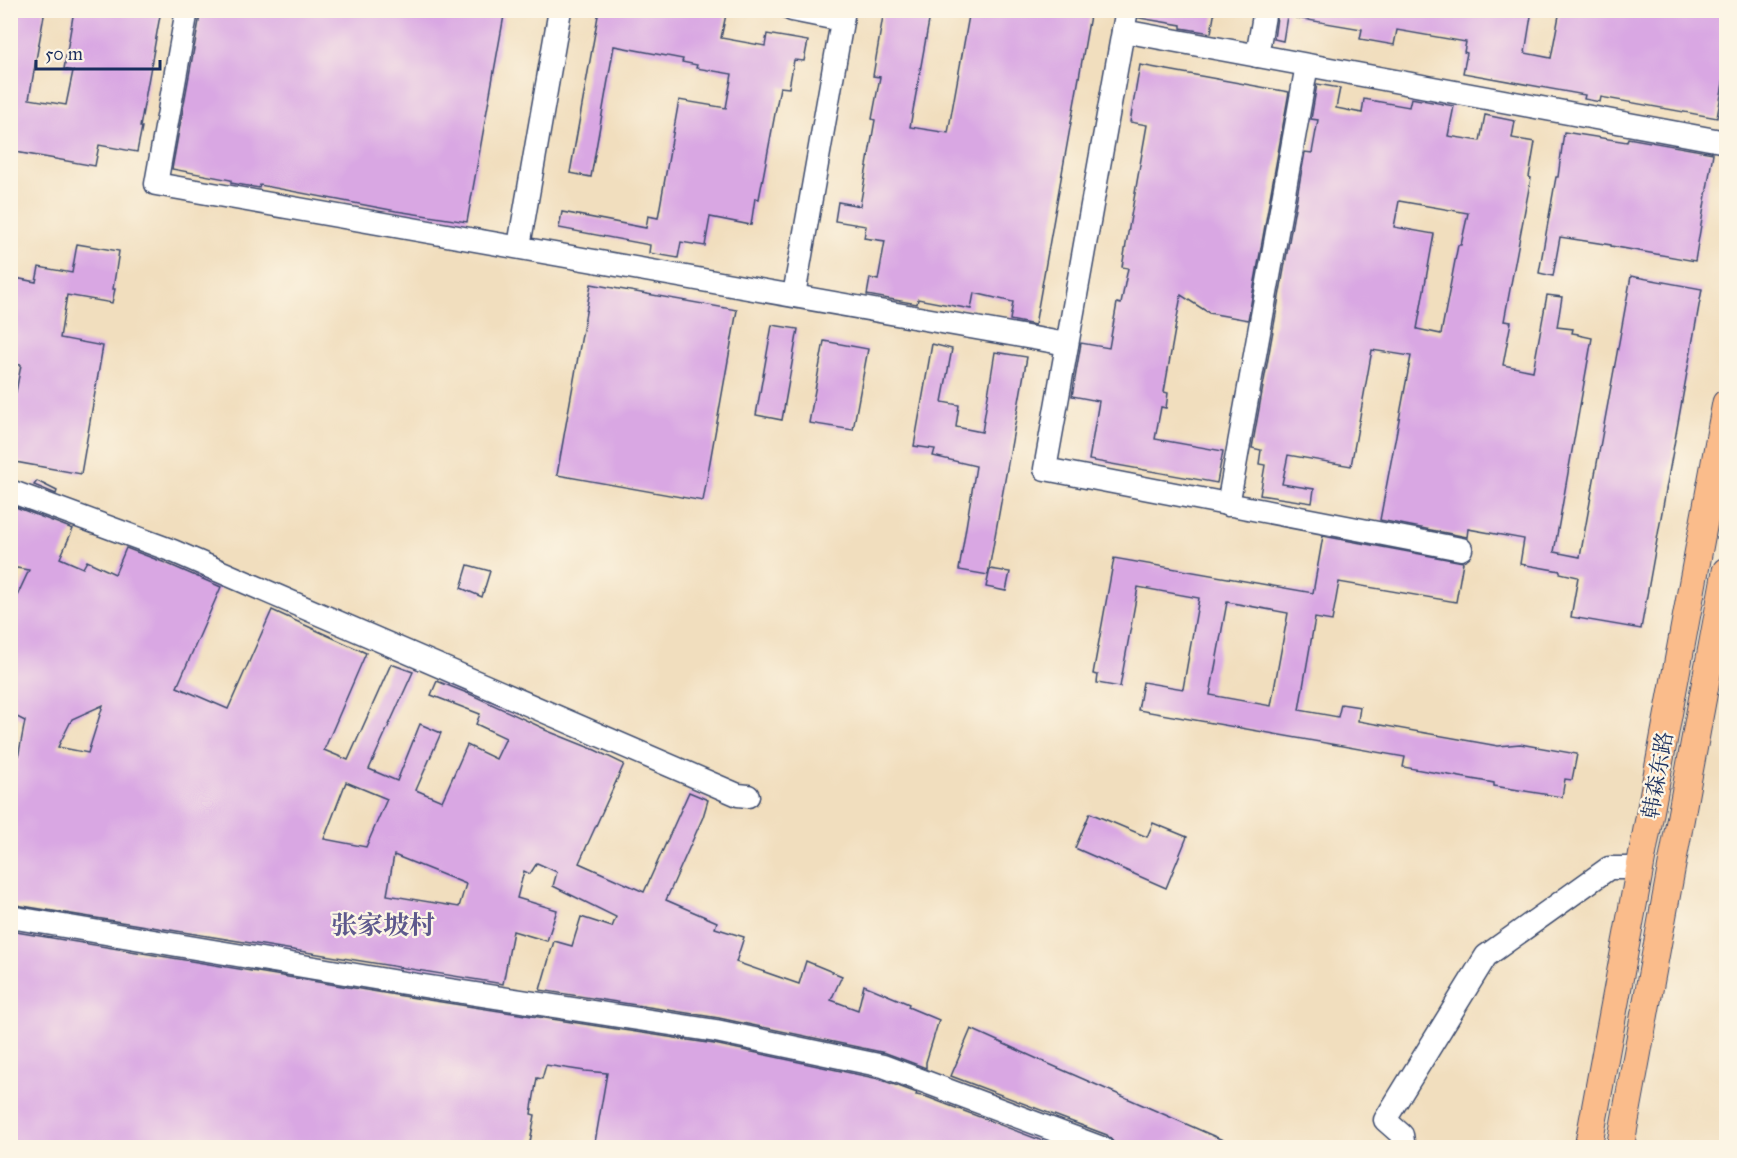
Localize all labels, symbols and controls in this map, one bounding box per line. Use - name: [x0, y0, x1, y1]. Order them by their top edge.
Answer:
- scale bar: [36, 33, 160, 71]
- text: 50 m: [45, 43, 83, 65]
- street label: 韩森东路: [1637, 729, 1678, 821]
- district label: 张家坡村: [331, 909, 435, 941]

